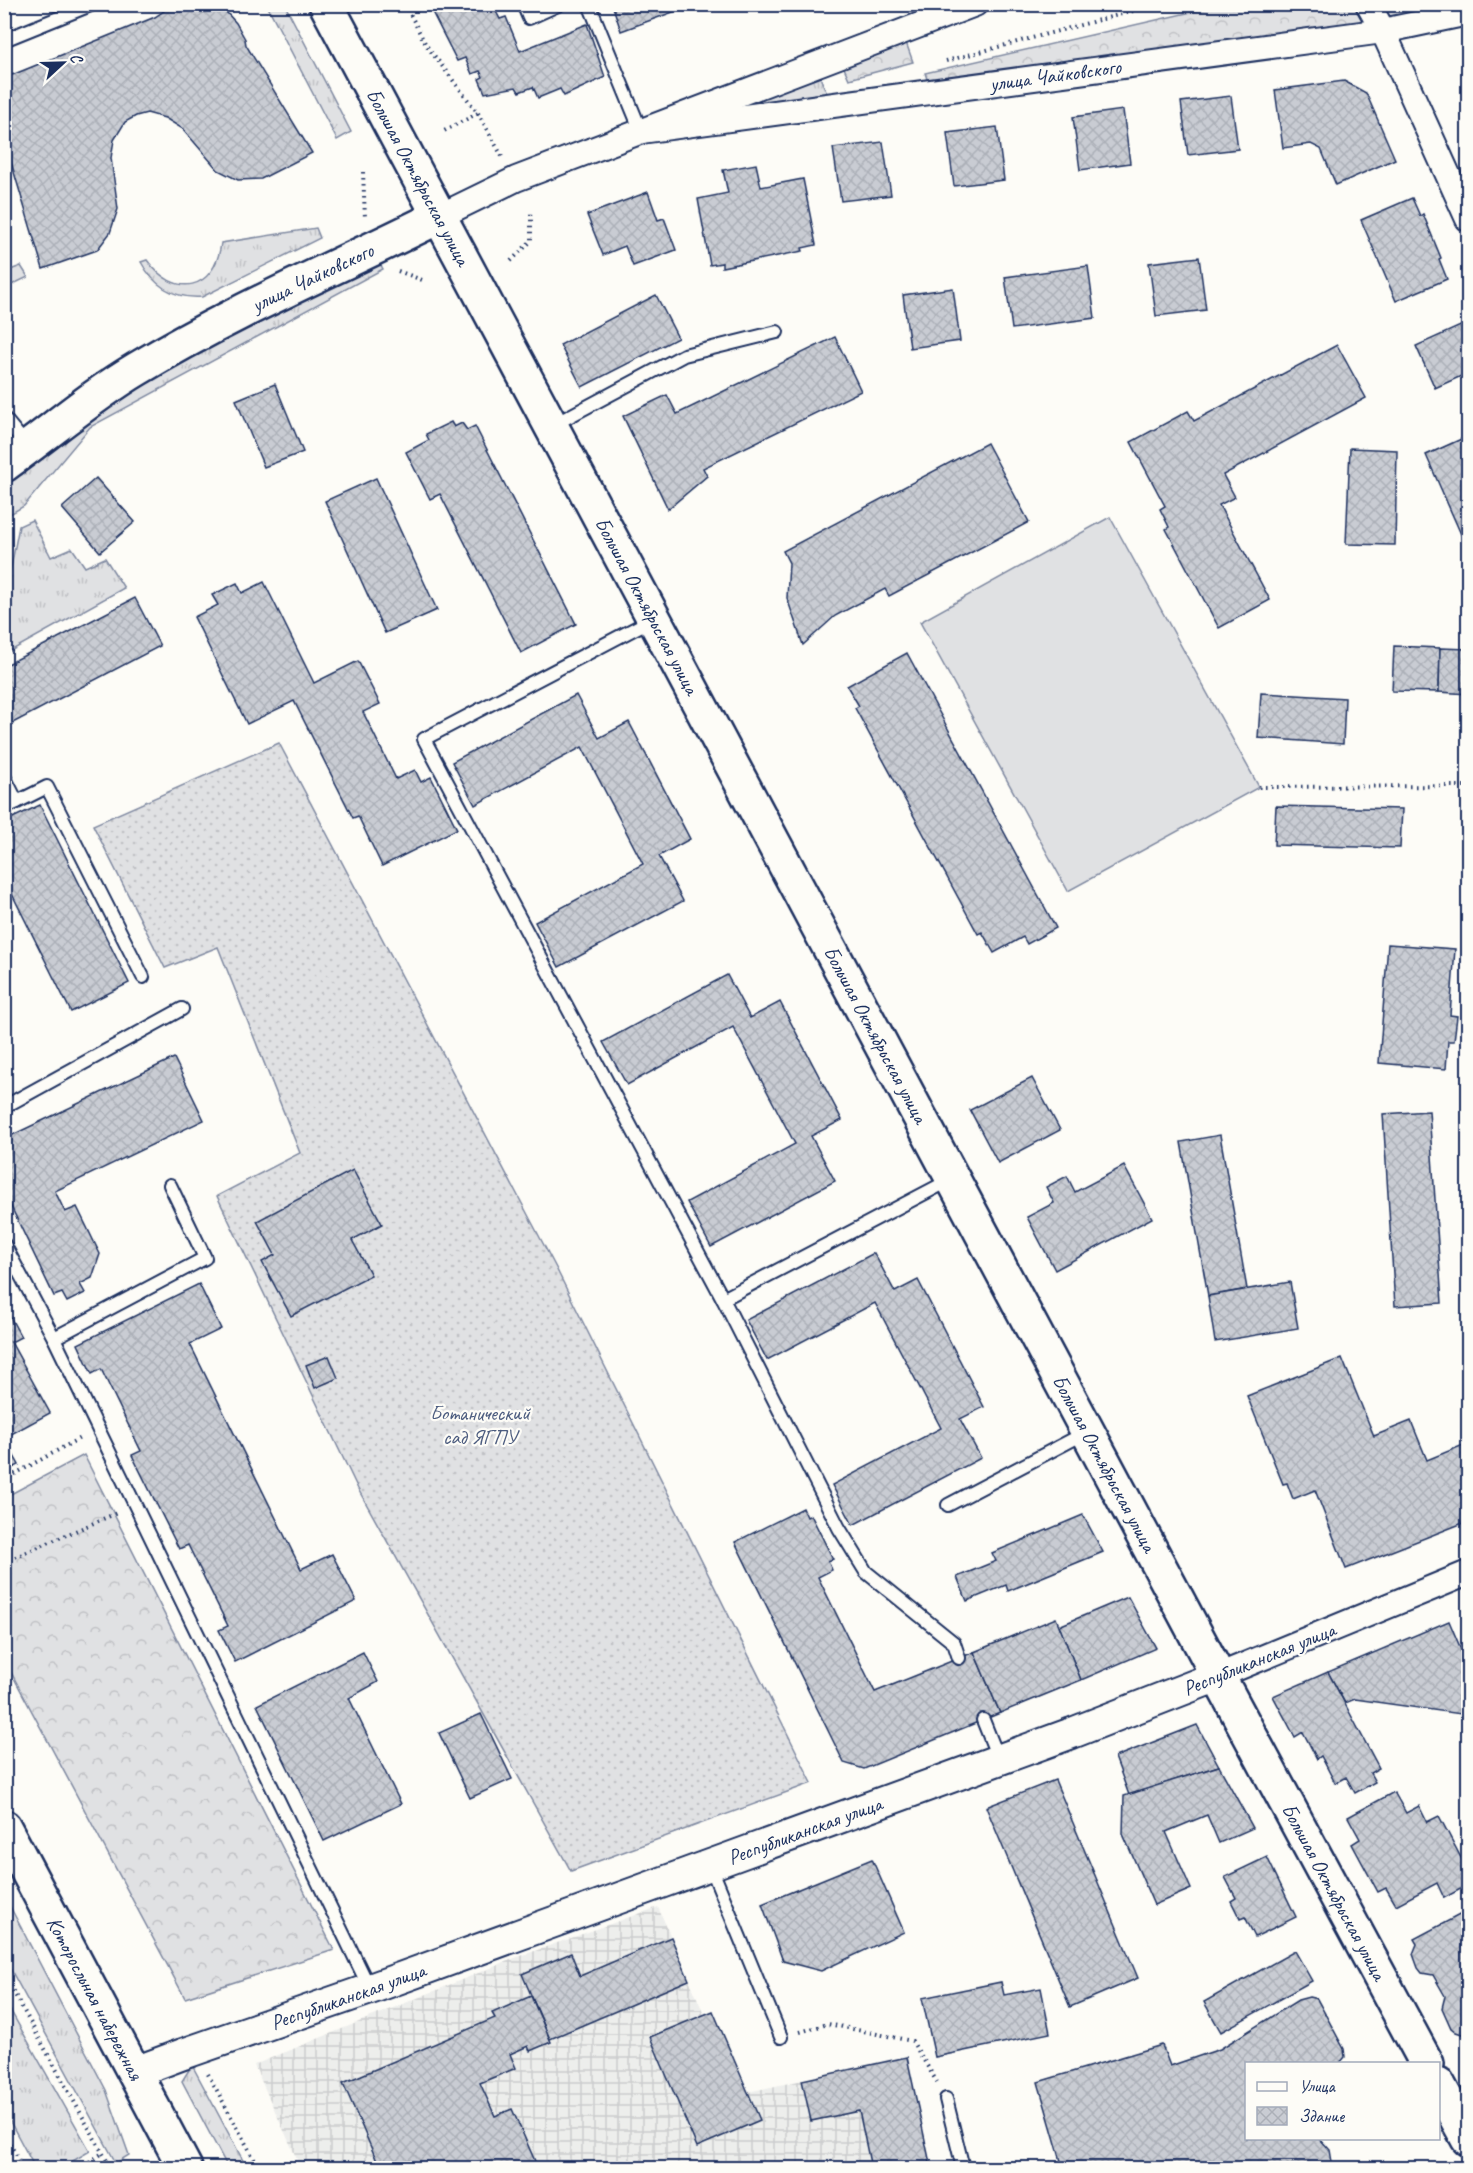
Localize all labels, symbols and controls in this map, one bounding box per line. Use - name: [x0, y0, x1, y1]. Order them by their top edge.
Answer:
- north arrow: [33, 33, 93, 93]
- text: С: [65, 50, 88, 67]
- street label: улица Чайковского: [986, 53, 1124, 97]
- street label: Большая Октябрьская улица: [360, 84, 477, 272]
- street label: улица Чайковского: [245, 237, 379, 319]
- street label: Большая Октябрьская улица: [589, 513, 706, 701]
- street label: Большая Октябрьская улица: [818, 941, 935, 1130]
- street label: Большая Октябрьская улица: [1047, 1370, 1164, 1559]
- park label: Ботанический сад ЯГПУ: [430, 1400, 531, 1450]
- street label: Республиканская улица: [1179, 1616, 1341, 1701]
- street label: Республиканская улица: [724, 1790, 888, 1870]
- street label: Большая Октябрьская улица: [1276, 1799, 1393, 1987]
- street label: Которосльная набережная: [41, 1912, 150, 2086]
- street label: Республиканская улица: [267, 1956, 431, 2036]
- legend: [1245, 2062, 1440, 2140]
- text: Улица: [1299, 2075, 1336, 2097]
- text: Здание: [1299, 2105, 1345, 2127]

